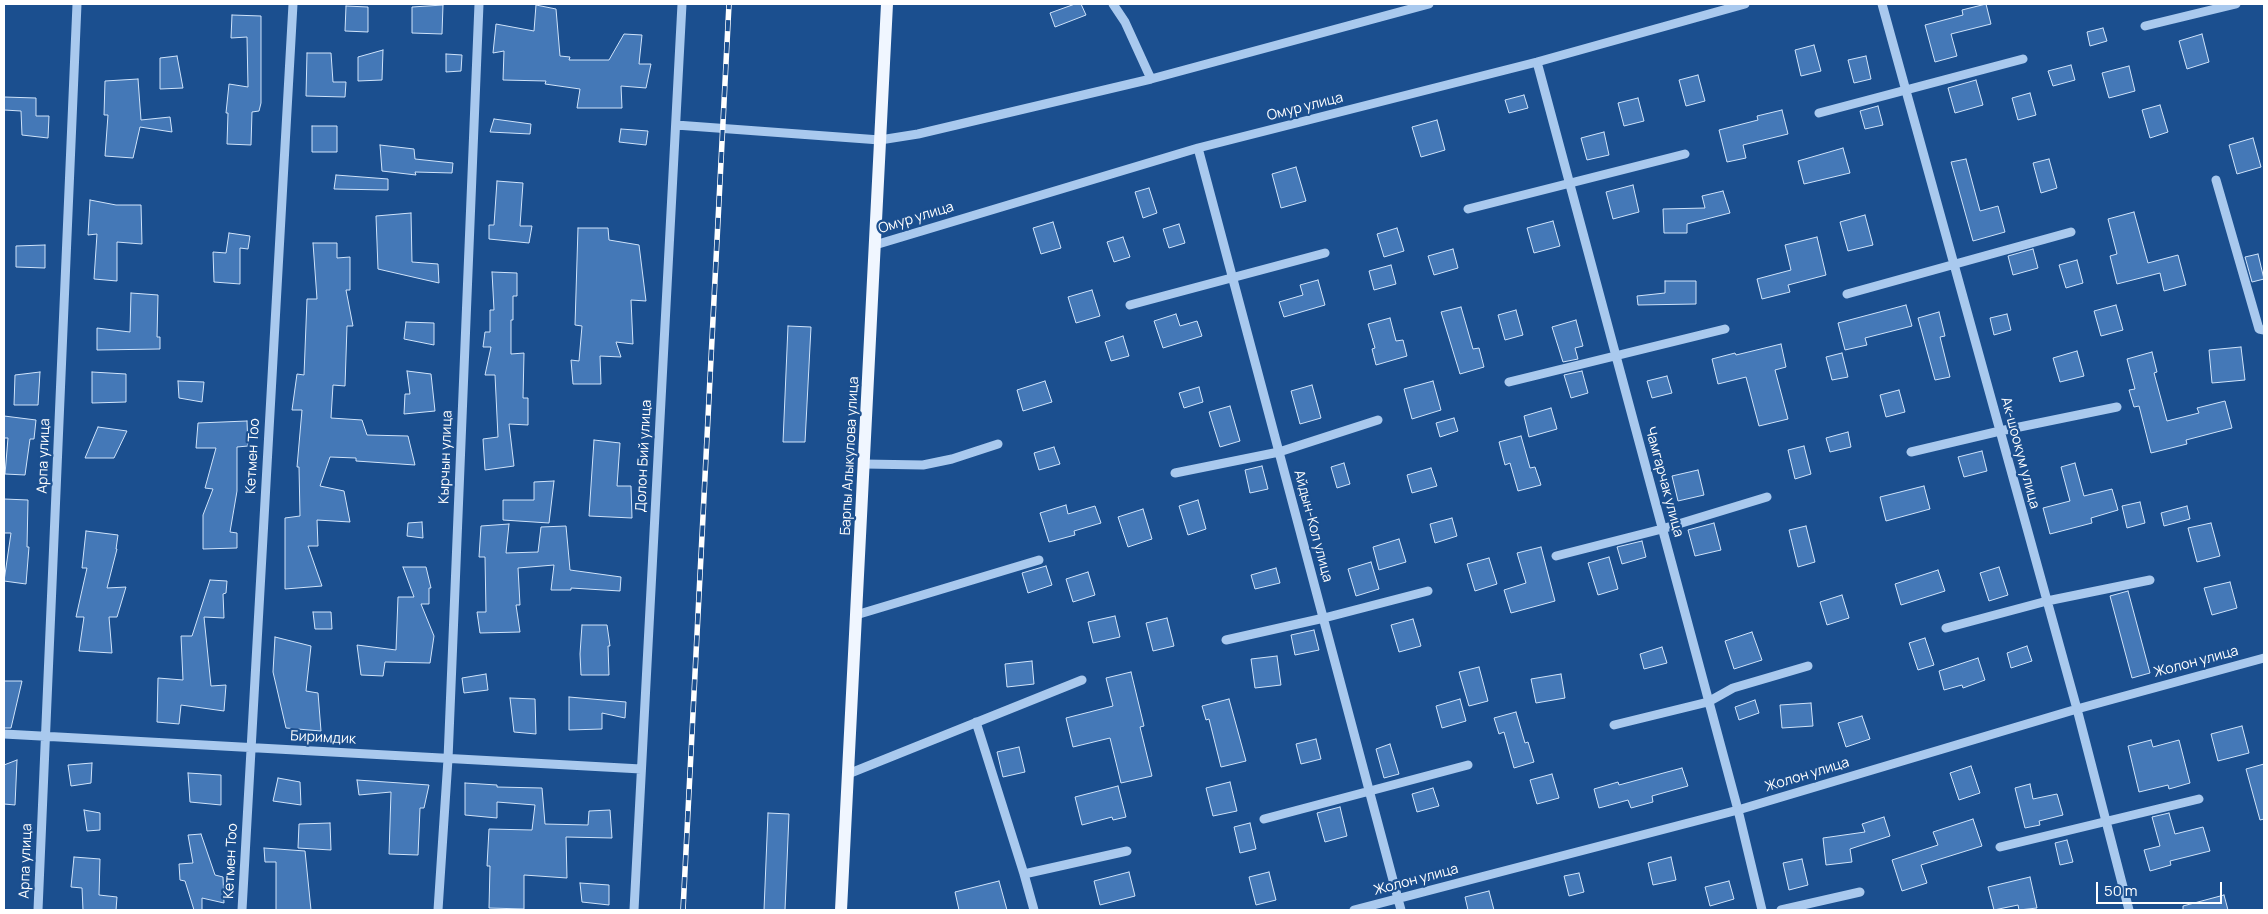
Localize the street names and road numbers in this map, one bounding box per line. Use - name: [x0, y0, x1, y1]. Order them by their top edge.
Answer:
- street label: Омур улица: [1265, 89, 1345, 125]
- street label: Омур улица: [876, 199, 956, 237]
- street label: Барпы Алыкулова улица: [837, 376, 863, 536]
- street label: Ак-шоокум улица: [1997, 395, 2043, 511]
- street label: Долон Бий улица: [633, 399, 655, 513]
- street label: Кырчын улица: [436, 410, 456, 504]
- street label: Арпа улица: [34, 418, 54, 494]
- street label: Кетмен Тоо: [243, 418, 263, 494]
- street label: Чамгарчак улица: [1641, 425, 1687, 539]
- street label: Айдын-Кол улица: [1290, 468, 1336, 584]
- street label: Жолон улица: [2152, 643, 2240, 681]
- street label: Биримдик: [290, 728, 356, 748]
- street label: Жолон улица: [1763, 754, 1851, 796]
- street label: Арпа улица: [16, 823, 36, 899]
- street label: Кетмен Тоо: [221, 823, 241, 899]
- street label: Жолон улица: [1372, 861, 1460, 899]

